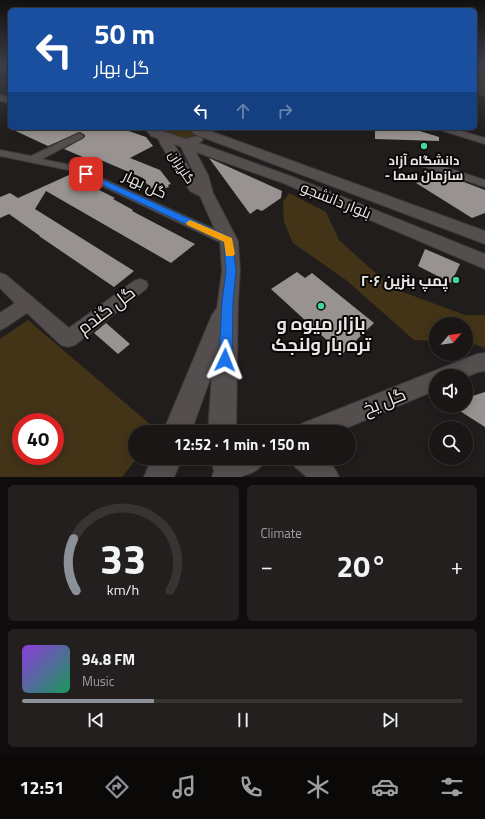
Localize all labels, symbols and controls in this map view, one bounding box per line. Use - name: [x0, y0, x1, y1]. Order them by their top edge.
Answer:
- text: 50 m: [94, 12, 155, 55]
- icon: left: [28, 24, 80, 76]
- text: گل بهار: [94, 54, 149, 81]
- icon: left: [190, 100, 212, 122]
- icon: ahead: [232, 100, 254, 122]
- icon: right: [274, 100, 296, 122]
- marker: دانشگاه آزاد - سازمان سما: [419, 141, 429, 151]
- street label: گلریزان: [164, 146, 200, 188]
- place label: دانشگاه آزاد - سازمان سما: [385, 150, 463, 185]
- pin: [69, 157, 103, 191]
- icon: arrive: [75, 163, 97, 185]
- street label: گل بهار: [118, 163, 171, 204]
- street label: بلوار دانشجو: [297, 175, 375, 225]
- place label: پمپ بنزین ۲۰۶: [360, 269, 449, 292]
- marker: پمپ بنزین ۲۰۶: [451, 275, 461, 285]
- street label: گل گندم: [71, 279, 141, 341]
- marker: بازار میوه و تره بار ولنجک: [316, 301, 326, 311]
- place label: بازار میوه و تره بار ولنجک: [271, 310, 371, 358]
- north arrow: [429, 317, 473, 361]
- map controls: [429, 317, 473, 465]
- position arrow: [204, 339, 246, 381]
- button: sound: [429, 369, 473, 413]
- street label: گل یخ: [358, 380, 410, 422]
- speed limit sign: 40: [12, 413, 64, 465]
- button: search: [429, 421, 473, 465]
- text: 12:52 · 1 min · 150 m: [174, 433, 310, 456]
- text: Climate: [261, 523, 302, 543]
- text: 33: [100, 527, 147, 590]
- text: 20°: [337, 543, 387, 589]
- text: −: [261, 549, 273, 583]
- text: +: [451, 549, 463, 583]
- text: km/h: [107, 579, 139, 601]
- text: 94.8 FM: [82, 648, 135, 671]
- text: Music: [82, 671, 114, 691]
- icon: previous: [85, 709, 107, 731]
- icon: pause: [232, 709, 254, 731]
- icon: next: [379, 709, 401, 731]
- icon: directions: [103, 773, 131, 801]
- icon: music: [170, 773, 198, 801]
- icon: phone: [237, 773, 265, 801]
- icon: climate: [304, 773, 332, 801]
- icon: car: [371, 773, 399, 801]
- icon: filters: [438, 773, 466, 801]
- text: 12:51: [19, 774, 64, 801]

